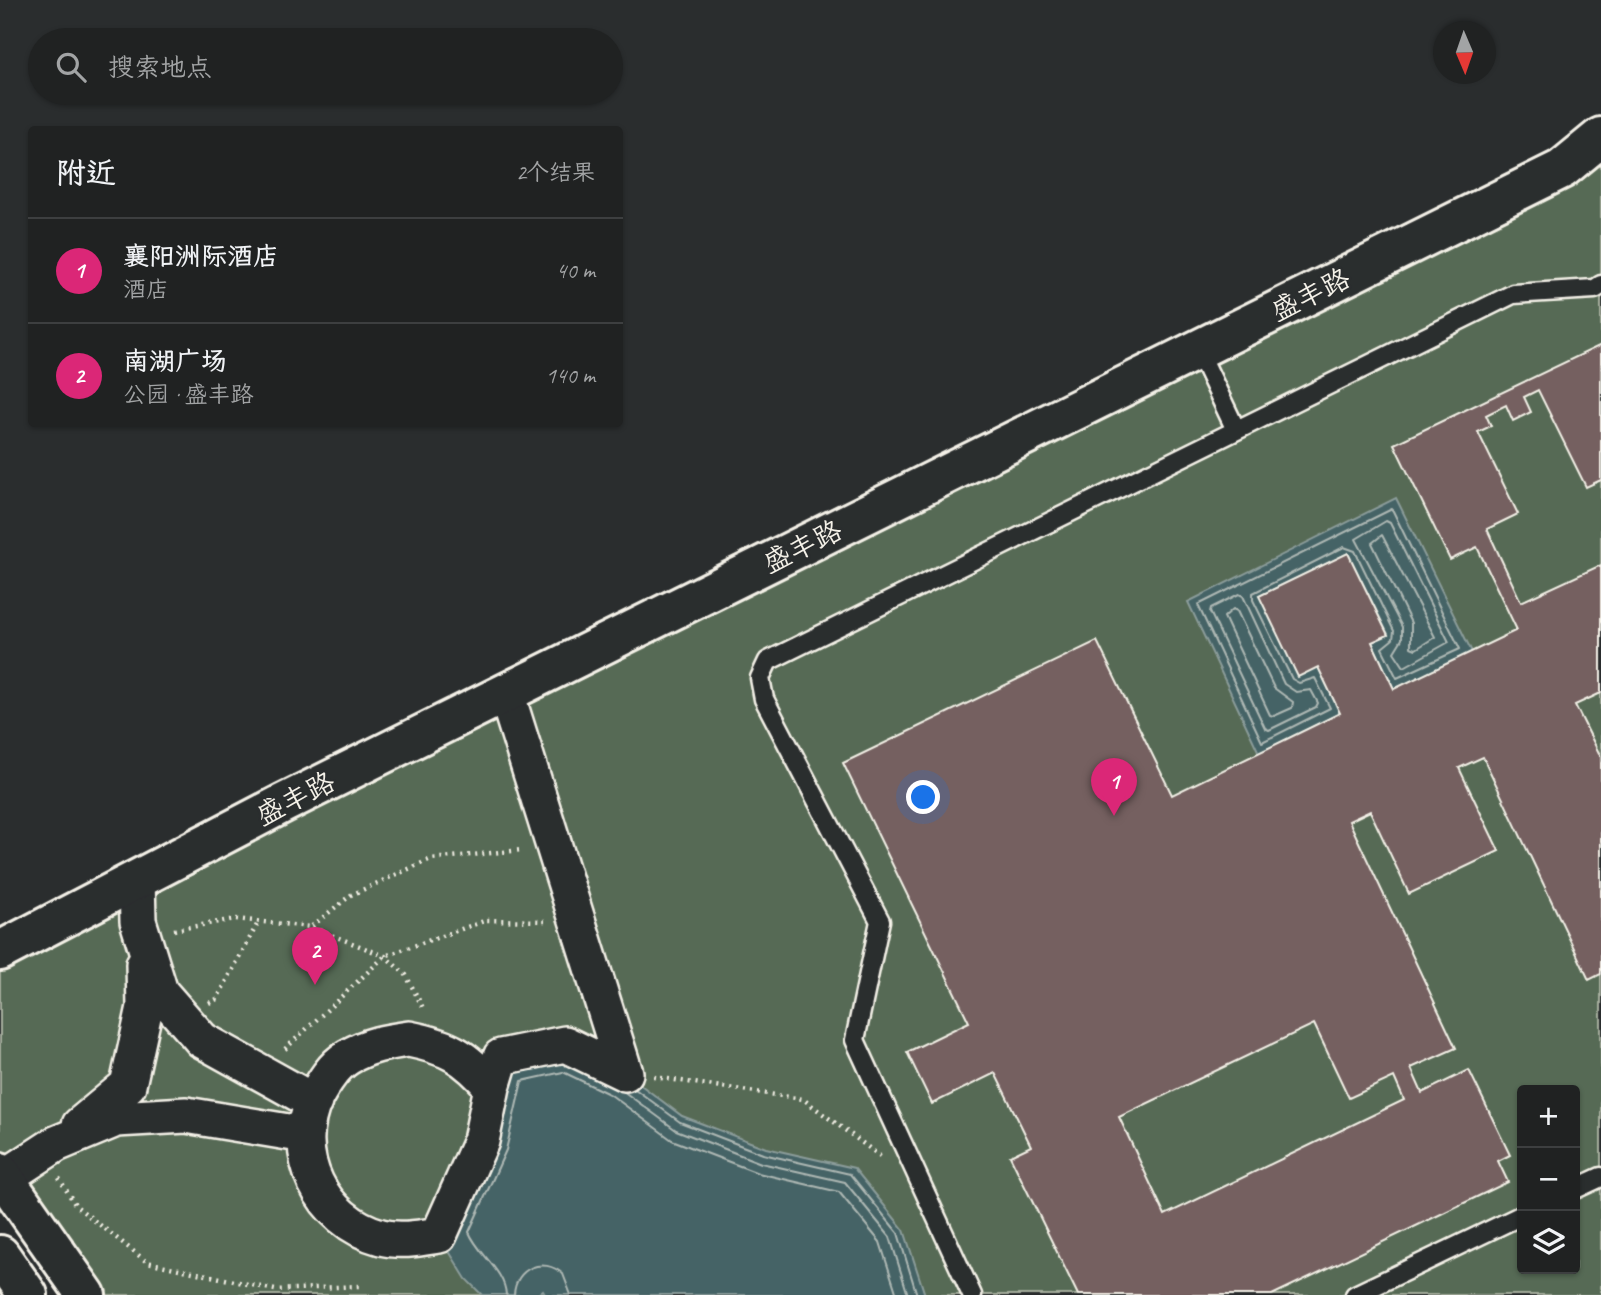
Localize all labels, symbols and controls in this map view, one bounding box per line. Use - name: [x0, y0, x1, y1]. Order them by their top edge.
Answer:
- north arrow: [1433, 21, 1496, 84]
- search box: [28, 28, 623, 105]
- icon: search: [52, 48, 90, 86]
- text: 搜索地点: [108, 51, 212, 84]
- text: 附近: [56, 154, 116, 192]
- text: 2个结果: [516, 158, 595, 187]
- text: 襄阳洲际酒店: [123, 240, 279, 273]
- text: 1: [74, 256, 84, 285]
- text: 40 m: [556, 256, 595, 285]
- street label: 盛丰路: [1265, 260, 1356, 329]
- text: 酒店: [123, 275, 169, 304]
- text: 南湖广场: [123, 345, 227, 378]
- text: 2: [74, 361, 84, 390]
- text: 140 m: [546, 361, 595, 390]
- text: 公园 · 盛丰路: [123, 380, 253, 409]
- street label: 盛丰路: [757, 512, 848, 581]
- pin: 1: [1091, 758, 1137, 816]
- street label: 盛丰路: [250, 764, 341, 833]
- your location: [906, 780, 940, 814]
- pin: 2: [292, 927, 338, 985]
- map controls: [1517, 1085, 1580, 1274]
- button: +: [1517, 1085, 1580, 1148]
- button: −: [1517, 1148, 1580, 1211]
- button: layers: [1517, 1211, 1580, 1274]

